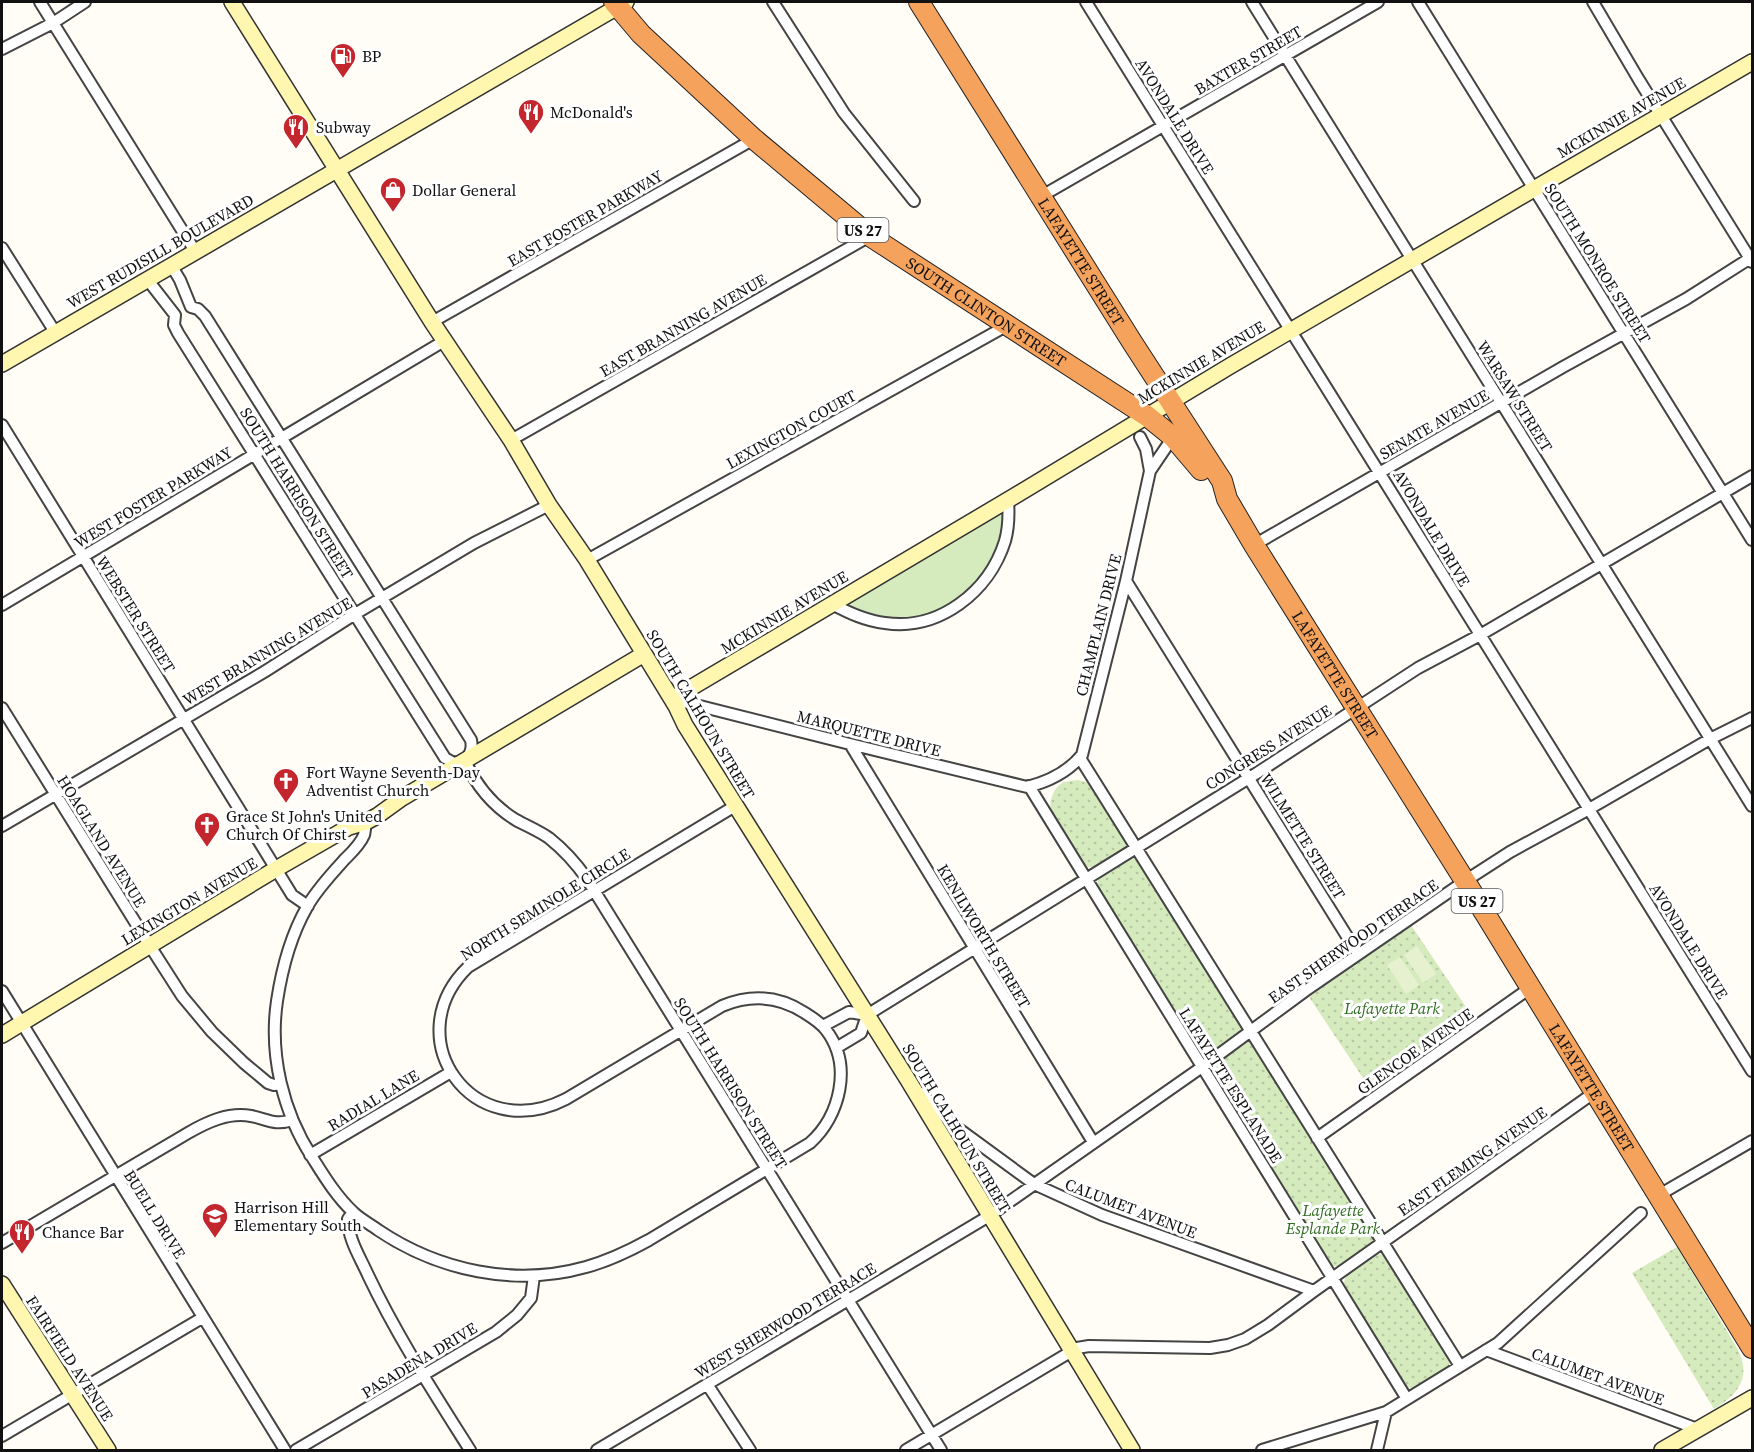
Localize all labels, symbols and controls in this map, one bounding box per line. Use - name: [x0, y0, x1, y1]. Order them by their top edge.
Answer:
- street label: BAXTER STREET: [1190, 20, 1306, 100]
- fuel station icon: BP: [328, 41, 358, 79]
- place label: BP: [362, 45, 382, 67]
- street label: AVONDALE DRIVE: [1131, 54, 1220, 178]
- street label: MCKINNIE AVENUE: [1553, 71, 1690, 163]
- restaurant icon: McDonald's: [516, 97, 546, 135]
- place label: McDonald's: [550, 101, 633, 123]
- restaurant icon: Subway: [281, 112, 311, 150]
- place label: Subway: [316, 116, 372, 138]
- street label: EAST FOSTER PARKWAY: [503, 164, 667, 272]
- shop icon: Dollar General: [378, 175, 408, 213]
- place label: Dollar General: [412, 179, 517, 201]
- street label: SOUTH MONROE STREET: [1540, 179, 1656, 347]
- street label: WEST RUDISILL BOULEVARD: [62, 188, 258, 314]
- street label: LAFAYETTE STREET: [1033, 193, 1130, 330]
- road number: US 27: [838, 218, 888, 242]
- street label: SOUTH CLINTON STREET: [902, 251, 1071, 372]
- street label: EAST BRANNING AVENUE: [596, 268, 771, 382]
- street label: MCKINNIE AVENUE: [1133, 315, 1269, 409]
- street label: WARSAW STREET: [1472, 336, 1558, 456]
- street label: LEXINGTON COURT: [722, 384, 860, 474]
- street label: SENATE AVENUE: [1375, 384, 1493, 464]
- street label: SOUTH HARRISON STREET: [235, 403, 359, 583]
- street label: WEST FOSTER PARKWAY: [70, 441, 236, 553]
- street label: AVONDALE DRIVE: [1388, 466, 1476, 591]
- street label: WEBSTER STREET: [91, 551, 181, 677]
- street label: CHAMPLAIN DRIVE: [1070, 551, 1126, 698]
- street label: MCKINNIE AVENUE: [716, 565, 852, 659]
- street label: WEST BRANNING AVENUE: [178, 591, 356, 710]
- street label: LAFAYETTE STREET: [1287, 607, 1384, 743]
- street label: SOUTH CALHOUN STREET: [642, 625, 760, 803]
- street label: CONGRESS AVENUE: [1201, 699, 1336, 795]
- street label: MARQUETTE DRIVE: [795, 704, 944, 762]
- place label: Fort Wayne Seventh-Day Adventist Church: [306, 761, 481, 801]
- church icon: Fort Wayne Seventh-Day Adventist Church: [271, 766, 301, 804]
- street label: WILMETTE STREET: [1255, 769, 1351, 903]
- street label: HOAGLAND AVENUE: [52, 771, 152, 912]
- place label: Grace St John's United Church Of Chirst: [226, 805, 382, 845]
- church icon: Grace St John's United Church Of Chirst: [192, 810, 222, 848]
- street label: NORTH SEMINOLE CIRCLE: [456, 842, 634, 965]
- street label: LEXINGTON AVENUE: [117, 851, 261, 950]
- street label: KENILWORTH STREET: [932, 860, 1036, 1012]
- street label: EAST SHERWOOD TERRACE: [1263, 873, 1443, 1008]
- street label: AVONDALE DRIVE: [1645, 879, 1734, 1003]
- road number: US 27: [1452, 889, 1502, 913]
- street label: SOUTH HARRISON STREET: [669, 993, 793, 1173]
- park label: Lafayette Park: [1343, 997, 1440, 1019]
- street label: GLENCOE AVENUE: [1353, 1002, 1478, 1099]
- street label: LAFAYETTE ESPLANADE: [1174, 1003, 1288, 1167]
- street label: LAFAYETTE STREET: [1544, 1019, 1640, 1156]
- street label: SOUTH CALHOUN STREET: [898, 1039, 1016, 1217]
- street label: RADIAL LANE: [323, 1064, 423, 1136]
- street label: EAST FLEMING AVENUE: [1393, 1101, 1551, 1221]
- street label: BUELL DRIVE: [119, 1165, 191, 1263]
- street label: CALUMET AVENUE: [1062, 1173, 1200, 1243]
- place label: Harrison Hill Elementary South: [234, 1196, 362, 1236]
- park label: Lafayette Esplande Park: [1285, 1199, 1381, 1239]
- school or university icon: Harrison Hill Elementary South: [200, 1201, 230, 1239]
- restaurant icon: Chance Bar: [7, 1217, 37, 1255]
- place label: Chance Bar: [42, 1221, 124, 1243]
- street label: WEST SHERWOOD TERRACE: [690, 1257, 880, 1383]
- street label: FAIRFIELD AVENUE: [21, 1291, 119, 1425]
- street label: PASADENA DRIVE: [357, 1317, 481, 1403]
- street label: CALUMET AVENUE: [1529, 1342, 1668, 1410]

